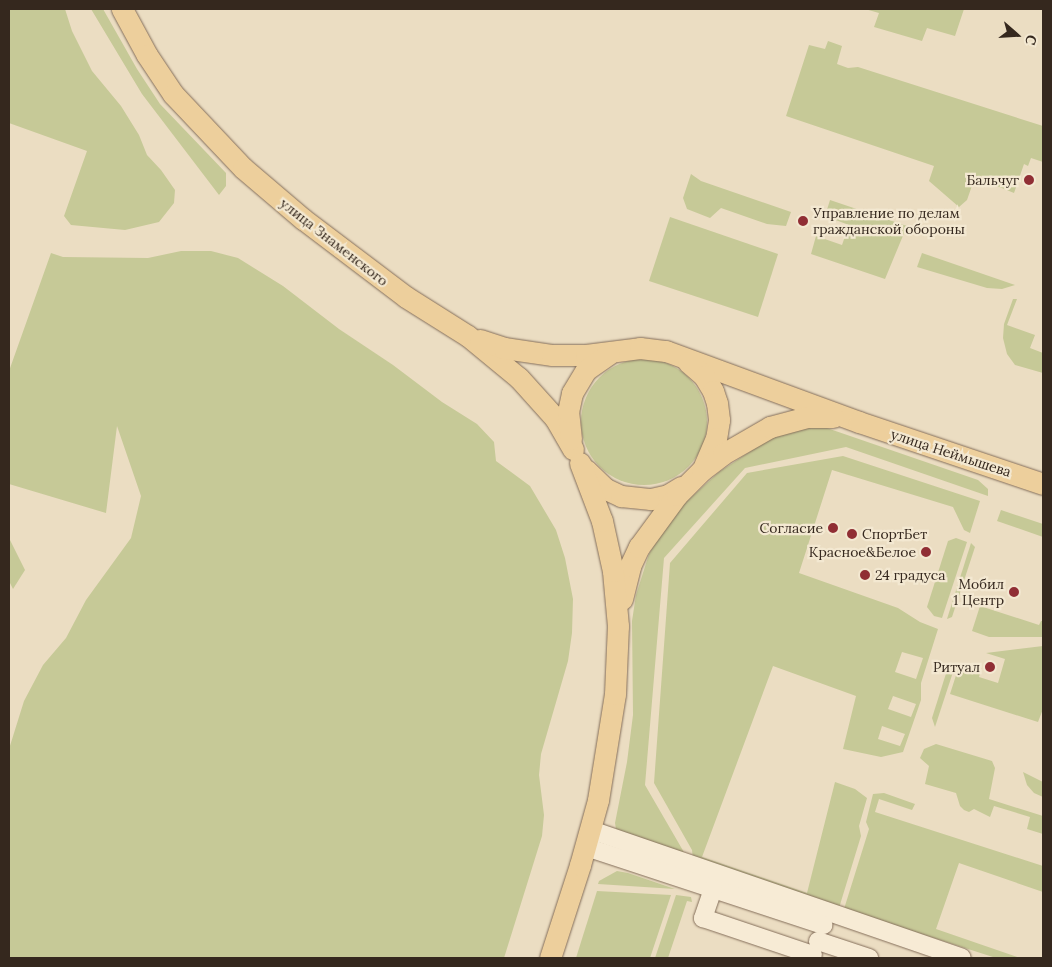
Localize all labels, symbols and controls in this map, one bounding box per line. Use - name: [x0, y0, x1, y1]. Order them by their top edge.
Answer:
- north arrow: [992, 10, 1042, 60]
- text: С: [1021, 32, 1041, 47]
- place label: Бальчуг: [966, 172, 1019, 188]
- marker: Бальчуг: [1023, 174, 1035, 186]
- street label: улица Знаменского: [277, 195, 391, 289]
- place label: Управление по делам гражданской обороны: [813, 205, 965, 238]
- marker: Управление по делам гражданской обороны: [797, 215, 809, 227]
- street label: улица Неймышева: [889, 426, 1013, 480]
- place label: Согласие: [760, 520, 823, 536]
- marker: Согласие: [827, 522, 839, 534]
- place label: СпортБет: [862, 526, 927, 542]
- marker: СпортБет: [846, 528, 858, 540]
- place label: Красное&Белое: [809, 544, 916, 560]
- marker: Красное&Белое: [920, 546, 932, 558]
- place label: 24 градуса: [875, 567, 945, 583]
- marker: 24 градуса: [859, 569, 871, 581]
- place label: Мобил 1 Центр: [953, 576, 1004, 608]
- marker: Мобил 1 Центр: [1008, 586, 1020, 598]
- place label: Ритуал: [933, 659, 980, 675]
- marker: Ритуал: [984, 661, 996, 673]

